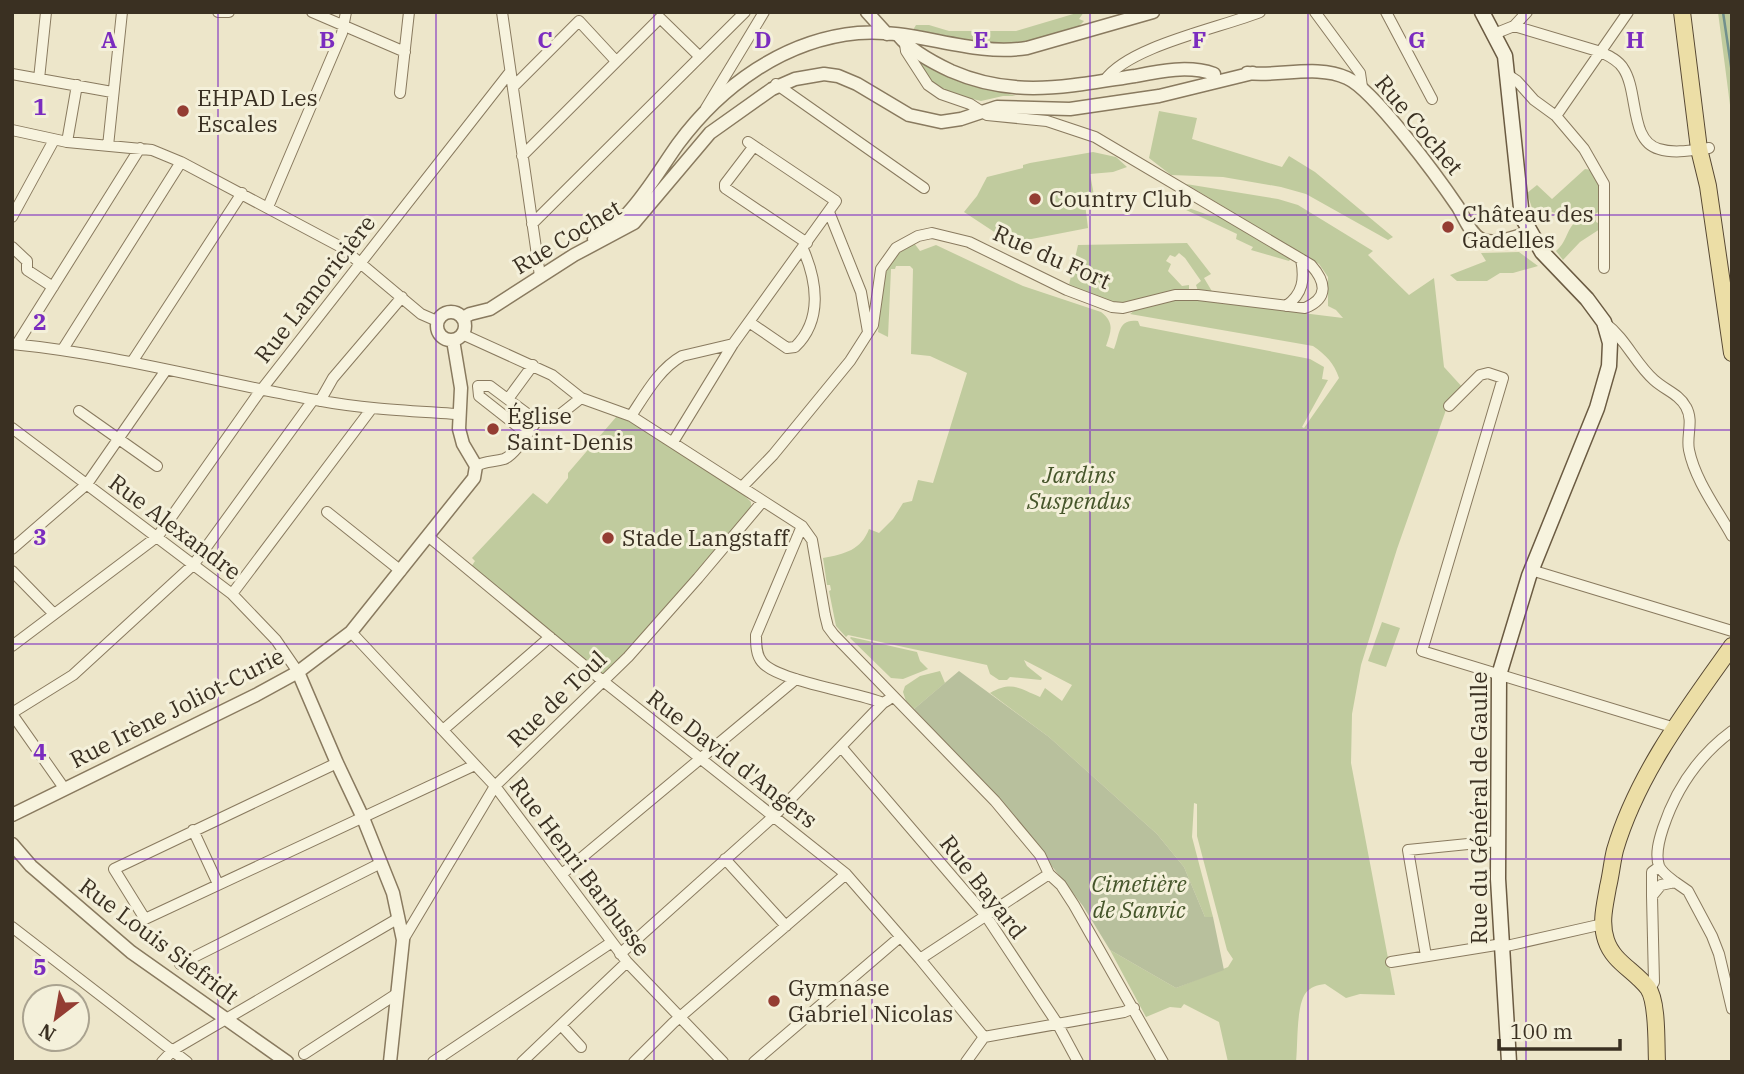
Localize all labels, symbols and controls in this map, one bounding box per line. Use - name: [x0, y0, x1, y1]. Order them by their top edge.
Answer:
- text: A: [101, 24, 117, 54]
- text: B: [319, 24, 335, 54]
- text: C: [537, 24, 553, 54]
- text: D: [754, 24, 772, 54]
- text: E: [973, 24, 989, 54]
- text: F: [1192, 24, 1206, 54]
- text: G: [1408, 24, 1426, 54]
- text: H: [1626, 24, 1644, 54]
- street label: Rue Cochet: [1369, 68, 1470, 181]
- place label: EHPAD Les Escales: [197, 82, 318, 138]
- text: 1: [33, 91, 47, 121]
- marker: EHPAD Les Escales: [175, 103, 191, 119]
- place label: Country Club: [1049, 183, 1192, 213]
- marker: Country Club: [1027, 191, 1043, 207]
- street label: Rue Cochet: [507, 192, 626, 280]
- place label: Château des Gadelles: [1462, 198, 1594, 254]
- street label: Rue Lamoricière: [247, 208, 381, 368]
- street label: Rue du Fort: [989, 217, 1116, 295]
- marker: Château des Gadelles: [1440, 219, 1456, 235]
- text: 2: [33, 306, 47, 336]
- place label: Église Saint-Denis: [507, 400, 633, 456]
- marker: Église Saint-Denis: [485, 421, 501, 437]
- park label: Jardins Suspendus: [1026, 459, 1131, 515]
- street label: Rue Alexandre: [103, 467, 248, 586]
- text: 3: [33, 521, 47, 551]
- place label: Stade Langstaff: [622, 522, 791, 552]
- marker: Stade Langstaff: [600, 530, 616, 546]
- street label: Rue Irène Joliot-Curie: [64, 640, 289, 774]
- street label: Rue de Toul: [500, 643, 612, 753]
- street label: Rue du Général de Gaulle: [1463, 672, 1493, 945]
- street label: Rue David d'Angers: [641, 682, 824, 834]
- text: 4: [33, 736, 47, 766]
- street label: Rue Henri Barbusse: [504, 771, 658, 962]
- street label: Rue Bayard: [934, 828, 1034, 944]
- park label: Cimetière de Sanvic: [1091, 868, 1187, 924]
- street label: Rue Louis Siefridt: [74, 870, 245, 1010]
- text: 5: [33, 951, 47, 981]
- place label: Gymnase Gabriel Nicolas: [788, 972, 953, 1028]
- north arrow: [21, 983, 91, 1053]
- marker: Gymnase Gabriel Nicolas: [766, 993, 782, 1009]
- scale bar: [1499, 1007, 1620, 1052]
- text: 100 m: [1510, 1017, 1573, 1045]
- text: N: [35, 1018, 60, 1047]

